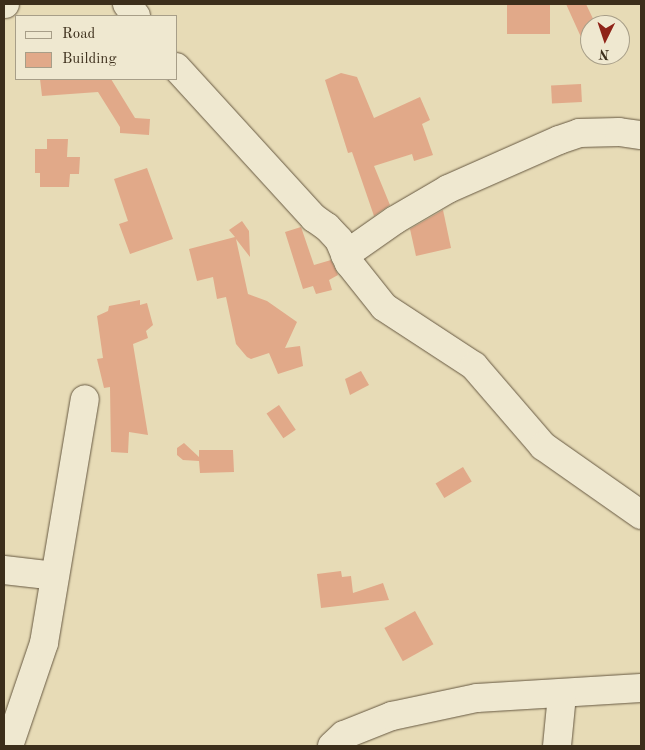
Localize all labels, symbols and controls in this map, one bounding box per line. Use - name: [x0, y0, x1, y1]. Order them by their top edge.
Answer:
- legend: [15, 15, 178, 80]
- north arrow: [580, 15, 630, 65]
- text: Road: [62, 27, 95, 42]
- text: N: [598, 47, 610, 61]
- text: Building: [62, 52, 117, 67]

